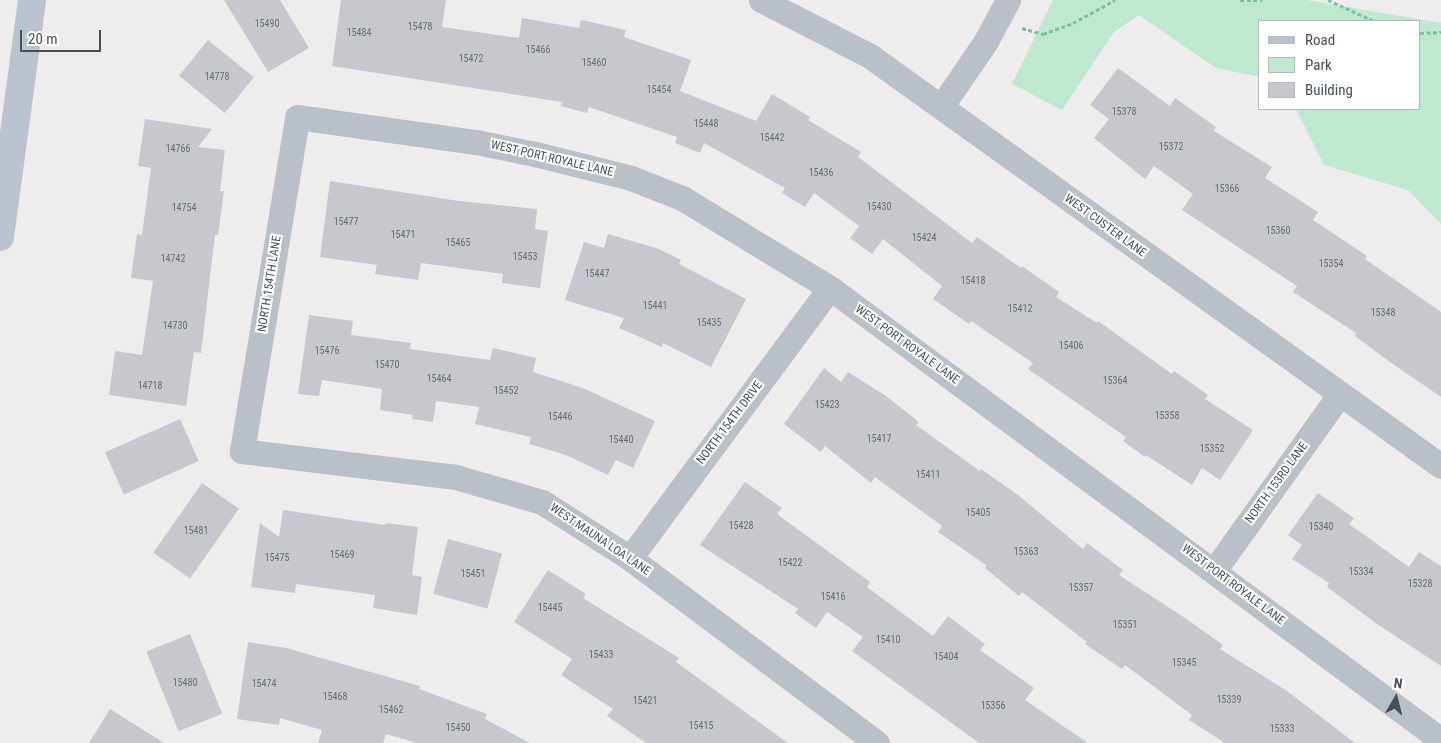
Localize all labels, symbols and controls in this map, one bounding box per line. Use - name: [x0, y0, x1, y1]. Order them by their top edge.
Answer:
- house number: 15490: [255, 18, 279, 30]
- scale bar: [22, 20, 104, 52]
- legend: [1258, 20, 1421, 110]
- house number: 15478: [408, 21, 432, 33]
- house number: 15484: [347, 27, 371, 39]
- text: 20 m: [28, 30, 58, 48]
- text: Road: [1305, 31, 1335, 49]
- house number: 15466: [526, 44, 550, 56]
- house number: 15472: [459, 53, 483, 65]
- text: Park: [1305, 56, 1332, 74]
- house number: 15460: [582, 57, 606, 69]
- house number: 14778: [205, 71, 229, 83]
- text: Building: [1305, 81, 1353, 99]
- house number: 15454: [647, 84, 671, 96]
- house number: 15378: [1112, 106, 1136, 118]
- house number: 15448: [694, 118, 718, 130]
- house number: 15442: [760, 132, 784, 144]
- street label: WEST PORT ROYALE LANE: [489, 138, 615, 180]
- house number: 15372: [1159, 141, 1183, 153]
- house number: 14766: [166, 143, 190, 155]
- house number: 15436: [809, 167, 833, 179]
- house number: 15366: [1215, 183, 1239, 195]
- street label: WEST CUSTER LANE: [1061, 192, 1149, 260]
- house number: 15430: [867, 201, 891, 213]
- house number: 14754: [172, 202, 196, 214]
- house number: 15477: [334, 216, 358, 228]
- house number: 15360: [1266, 225, 1290, 237]
- house number: 15471: [391, 229, 415, 241]
- house number: 15424: [912, 232, 936, 244]
- street label: NORTH 154TH LANE: [255, 235, 285, 333]
- house number: 15465: [446, 237, 470, 249]
- house number: 15453: [513, 251, 537, 263]
- house number: 14742: [161, 253, 185, 265]
- house number: 15354: [1319, 258, 1343, 270]
- house number: 15447: [585, 268, 609, 280]
- house number: 15418: [961, 275, 985, 287]
- house number: 15441: [643, 300, 667, 312]
- street label: WEST PORT ROYALE LANE: [852, 302, 962, 388]
- house number: 15412: [1008, 303, 1032, 315]
- house number: 15348: [1371, 307, 1395, 319]
- house number: 15435: [697, 317, 721, 329]
- house number: 14730: [163, 320, 187, 332]
- house number: 15406: [1059, 340, 1083, 352]
- house number: 15476: [315, 345, 339, 357]
- house number: 15470: [375, 359, 399, 371]
- house number: 15464: [427, 373, 451, 385]
- house number: 15364: [1103, 375, 1127, 387]
- street label: NORTH 154TH DRIVE: [694, 379, 766, 467]
- house number: 14718: [138, 380, 162, 392]
- house number: 15452: [494, 385, 518, 397]
- house number: 15423: [815, 399, 839, 411]
- house number: 15358: [1155, 410, 1179, 422]
- house number: 15446: [548, 411, 572, 423]
- house number: 15417: [867, 433, 891, 445]
- house number: 15440: [609, 434, 633, 446]
- street label: NORTH 153RD LANE: [1243, 440, 1311, 526]
- house number: 15352: [1200, 443, 1224, 455]
- house number: 15411: [916, 469, 940, 481]
- street label: WEST MAUNA LOA LANE: [547, 501, 653, 579]
- house number: 15405: [966, 507, 990, 519]
- house number: 15428: [729, 520, 753, 532]
- house number: 15340: [1309, 521, 1333, 533]
- house number: 15481: [184, 525, 208, 537]
- street label: WEST PORT ROYALE LANE: [1178, 541, 1288, 629]
- house number: 15363: [1014, 546, 1038, 558]
- house number: 15469: [330, 549, 354, 561]
- house number: 15475: [265, 552, 289, 564]
- house number: 15422: [778, 557, 802, 569]
- house number: 15334: [1349, 566, 1373, 578]
- house number: 15451: [461, 568, 485, 580]
- house number: 15328: [1408, 578, 1432, 590]
- house number: 15357: [1069, 582, 1093, 594]
- house number: 15416: [821, 591, 845, 603]
- house number: 15445: [538, 602, 562, 614]
- house number: 15351: [1113, 619, 1137, 631]
- house number: 15410: [876, 634, 900, 646]
- house number: 15433: [589, 649, 613, 661]
- house number: 15404: [934, 651, 958, 663]
- house number: 15345: [1172, 657, 1196, 669]
- north arrow: [1371, 673, 1421, 723]
- text: N: [1393, 675, 1403, 692]
- house number: 15480: [173, 677, 197, 689]
- house number: 15474: [252, 678, 276, 690]
- house number: 15468: [323, 691, 347, 703]
- house number: 15339: [1217, 694, 1241, 706]
- house number: 15421: [633, 695, 657, 707]
- house number: 15356: [981, 700, 1005, 712]
- house number: 15462: [379, 704, 403, 716]
- house number: 15415: [689, 720, 713, 732]
- house number: 15450: [446, 722, 470, 734]
- house number: 15333: [1270, 723, 1294, 735]

